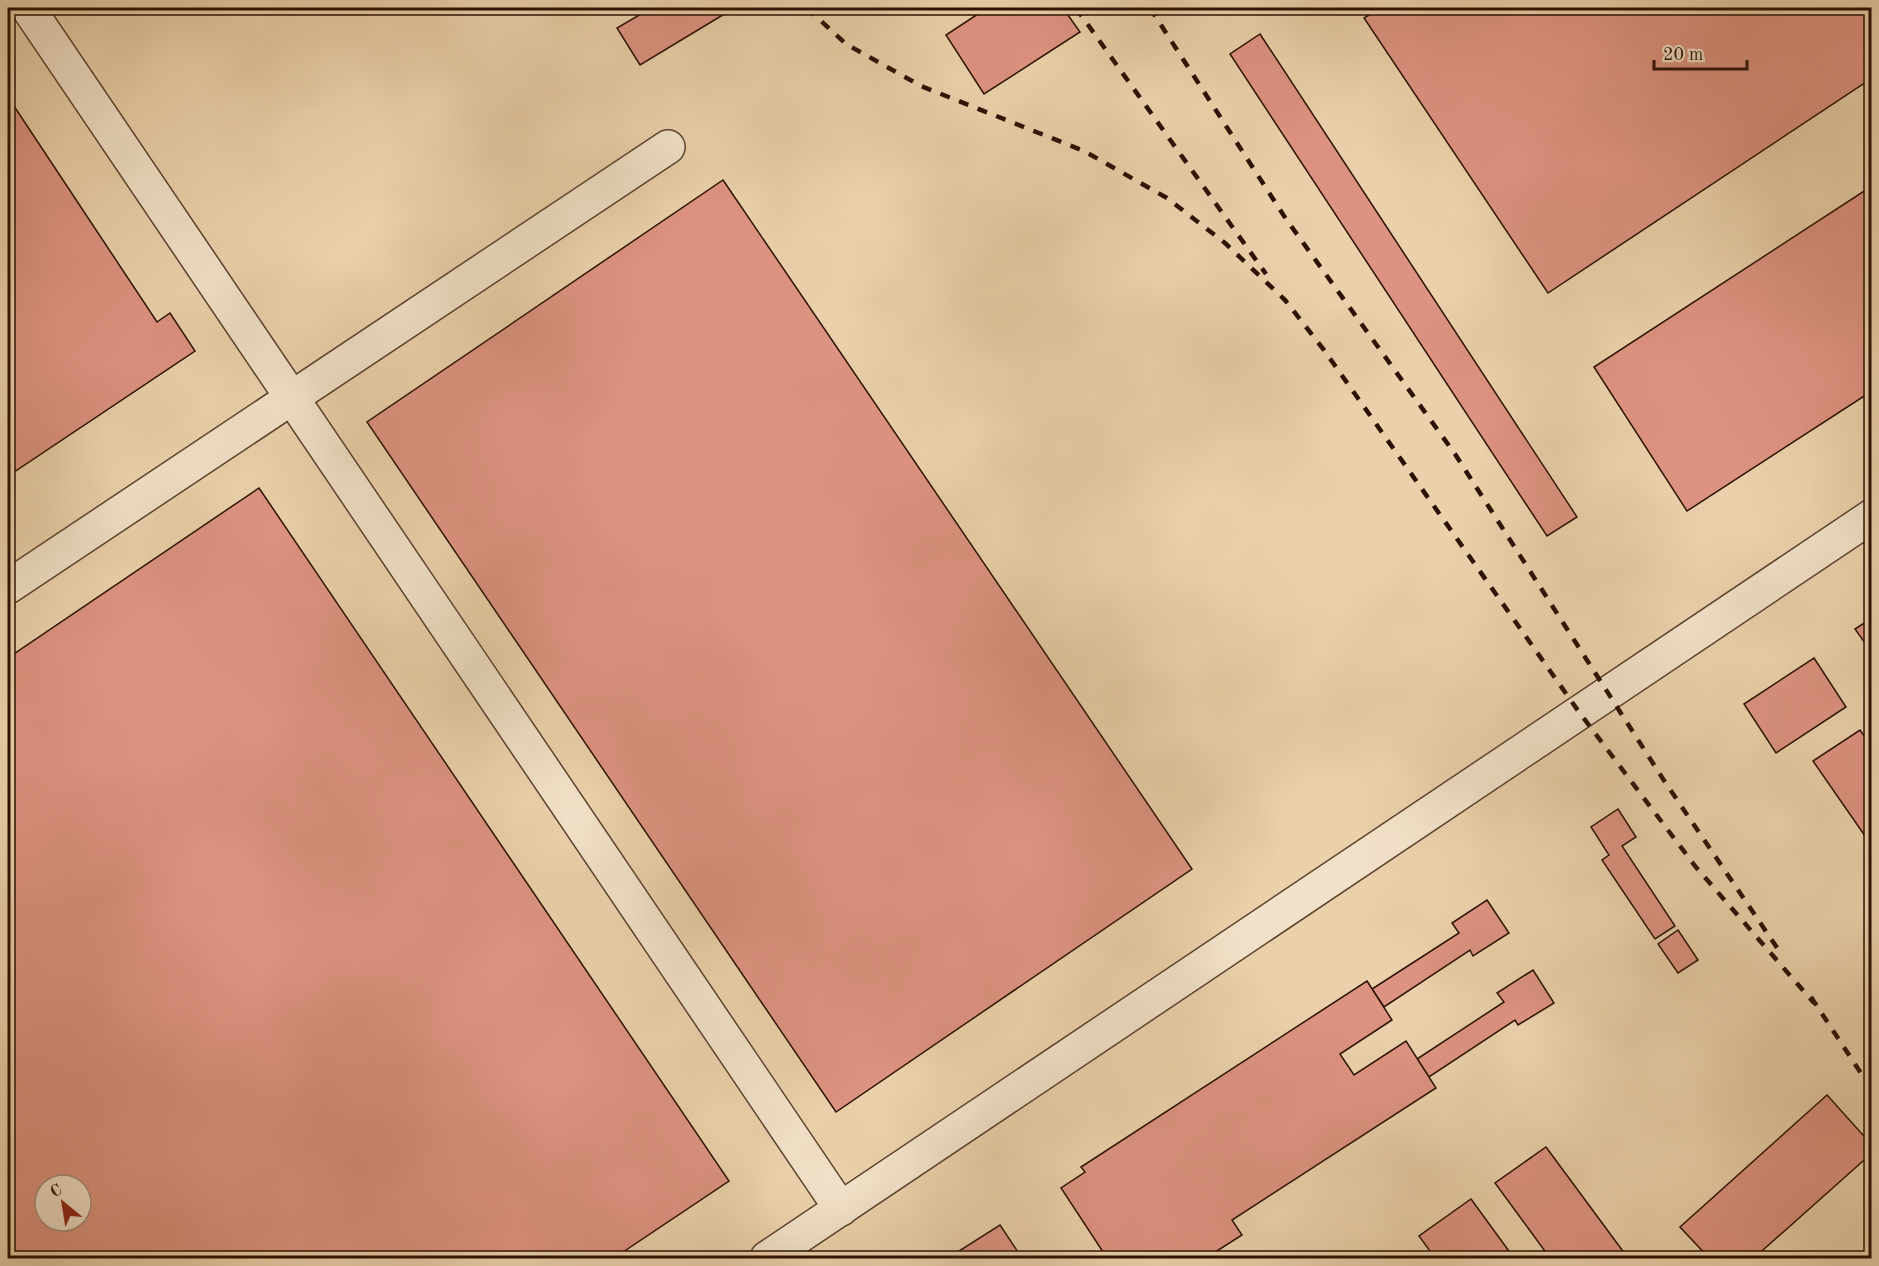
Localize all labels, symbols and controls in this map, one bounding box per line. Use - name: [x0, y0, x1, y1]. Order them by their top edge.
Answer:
- scale bar: [1654, 33, 1747, 71]
- text: 20 m: [1663, 46, 1703, 64]
- north arrow: [33, 1173, 93, 1233]
- text: С: [48, 1182, 65, 1201]

